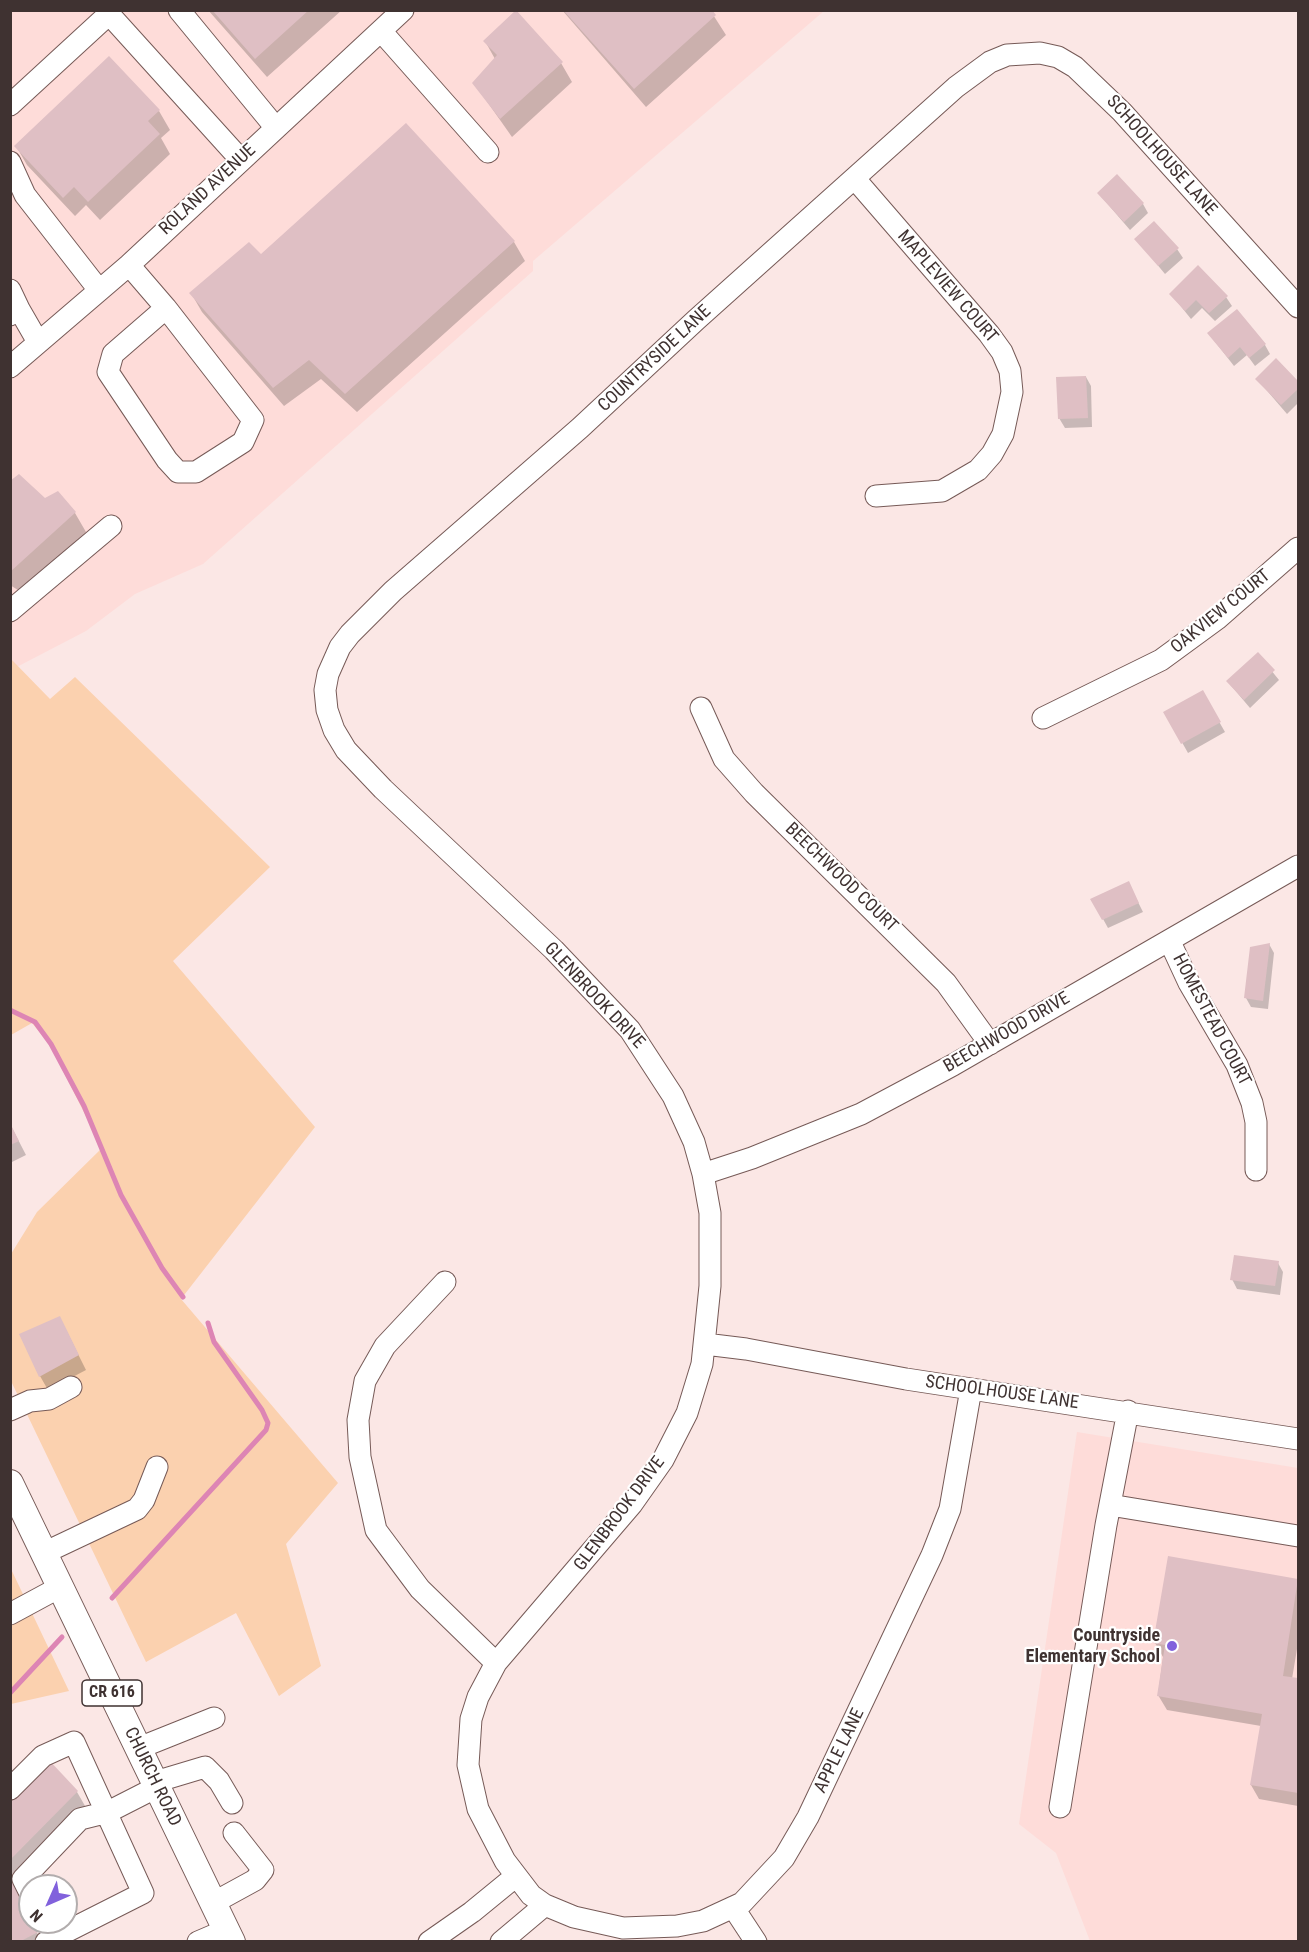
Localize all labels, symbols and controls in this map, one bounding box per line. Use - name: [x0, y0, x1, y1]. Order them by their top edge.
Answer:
- street label: SCHOOLHOUSE LANE: [1101, 91, 1221, 221]
- street label: ROLAND AVENUE: [155, 140, 261, 240]
- street label: MAPLEVIEW COURT: [892, 226, 1002, 348]
- street label: COUNTRYSIDE LANE: [594, 301, 716, 417]
- street label: OAKVIEW COURT: [1167, 565, 1275, 659]
- street label: BEECHWOOD COURT: [780, 819, 902, 937]
- street label: GLENBROOK DRIVE: [539, 938, 649, 1054]
- street label: HOMESTEAD COURT: [1167, 950, 1255, 1090]
- street label: BEECHWOOD DRIVE: [940, 988, 1074, 1078]
- street label: SCHOOLHOUSE LANE: [924, 1372, 1080, 1414]
- street label: GLENBROOK DRIVE: [570, 1453, 670, 1575]
- place label: Countryside Elementary School: [1026, 1625, 1160, 1668]
- marker: Countryside Elementary School: [1165, 1639, 1179, 1653]
- road number: CR 616: [82, 1680, 142, 1706]
- street label: APPLE LANE: [810, 1705, 870, 1797]
- street label: CHURCH ROAD: [119, 1724, 185, 1830]
- north arrow: [18, 1874, 78, 1934]
- text: N: [26, 1905, 47, 1926]

